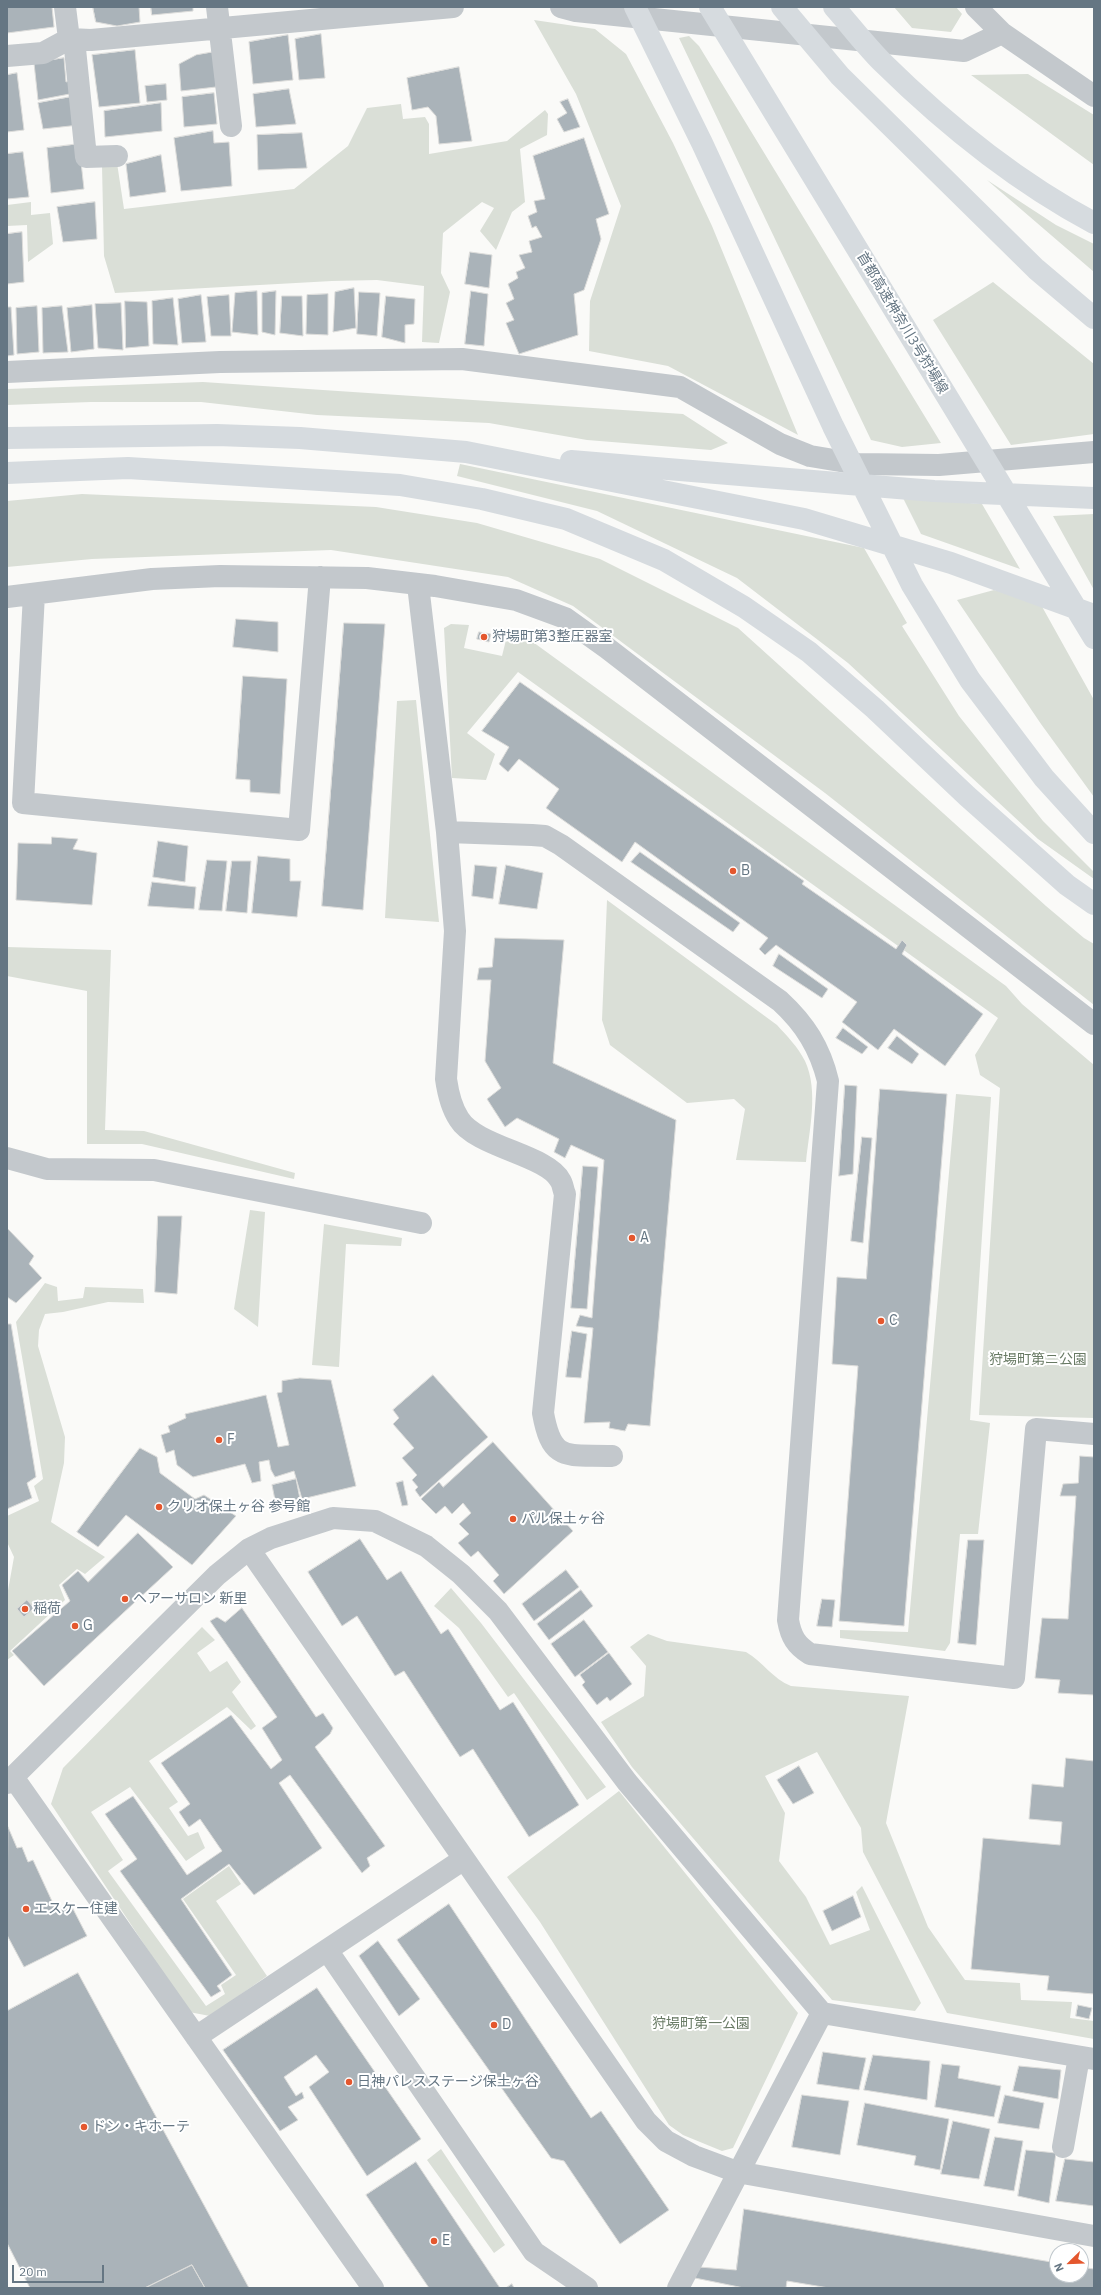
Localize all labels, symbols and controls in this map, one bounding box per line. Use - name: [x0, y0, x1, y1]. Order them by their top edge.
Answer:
- street label: 首都高速神奈川3号狩場線: [853, 249, 951, 397]
- place label: 狩場町第3整圧器室: [492, 629, 612, 645]
- marker: 狩場町第3整圧器室: [479, 632, 489, 642]
- place label: B: [741, 863, 750, 879]
- marker: B: [728, 866, 738, 876]
- place label: A: [640, 1230, 649, 1246]
- marker: A: [627, 1233, 637, 1243]
- place label: C: [889, 1313, 898, 1329]
- marker: C: [876, 1316, 886, 1326]
- park label: 狩場町第ニ公園: [989, 1352, 1087, 1368]
- place label: F: [227, 1432, 235, 1448]
- marker: F: [214, 1435, 224, 1445]
- place label: クリオ保土ヶ谷 参号館: [167, 1499, 310, 1515]
- marker: クリオ保土ヶ谷 参号館: [154, 1502, 164, 1512]
- place label: パル保土ヶ谷: [521, 1511, 605, 1527]
- marker: パル保土ヶ谷: [508, 1514, 518, 1524]
- place label: ヘアーサロン 新里: [133, 1591, 247, 1607]
- marker: ヘアーサロン 新里: [120, 1594, 130, 1604]
- place label: 稲荷: [33, 1601, 61, 1617]
- marker: 稲荷: [20, 1604, 30, 1614]
- place label: G: [83, 1618, 93, 1634]
- marker: G: [70, 1621, 80, 1631]
- place label: エスケー住建: [34, 1901, 118, 1917]
- marker: エスケー住建: [21, 1904, 31, 1914]
- park label: 狩場町第一公園: [652, 2016, 750, 2032]
- place label: D: [502, 2017, 511, 2033]
- marker: D: [489, 2020, 499, 2030]
- place label: 日神パレスステージ保土ヶ谷: [357, 2074, 539, 2090]
- marker: 日神パレスステージ保土ヶ谷: [344, 2077, 354, 2087]
- place label: ドン・キホーテ: [92, 2119, 190, 2135]
- marker: ドン・キホーテ: [79, 2122, 89, 2132]
- place label: E: [442, 2233, 450, 2249]
- marker: E: [429, 2236, 439, 2246]
- north arrow: [1049, 2243, 1089, 2283]
- scale bar: [14, 2257, 106, 2283]
- text: N: [1051, 2261, 1067, 2274]
- text: 20 m: [19, 2264, 47, 2279]

